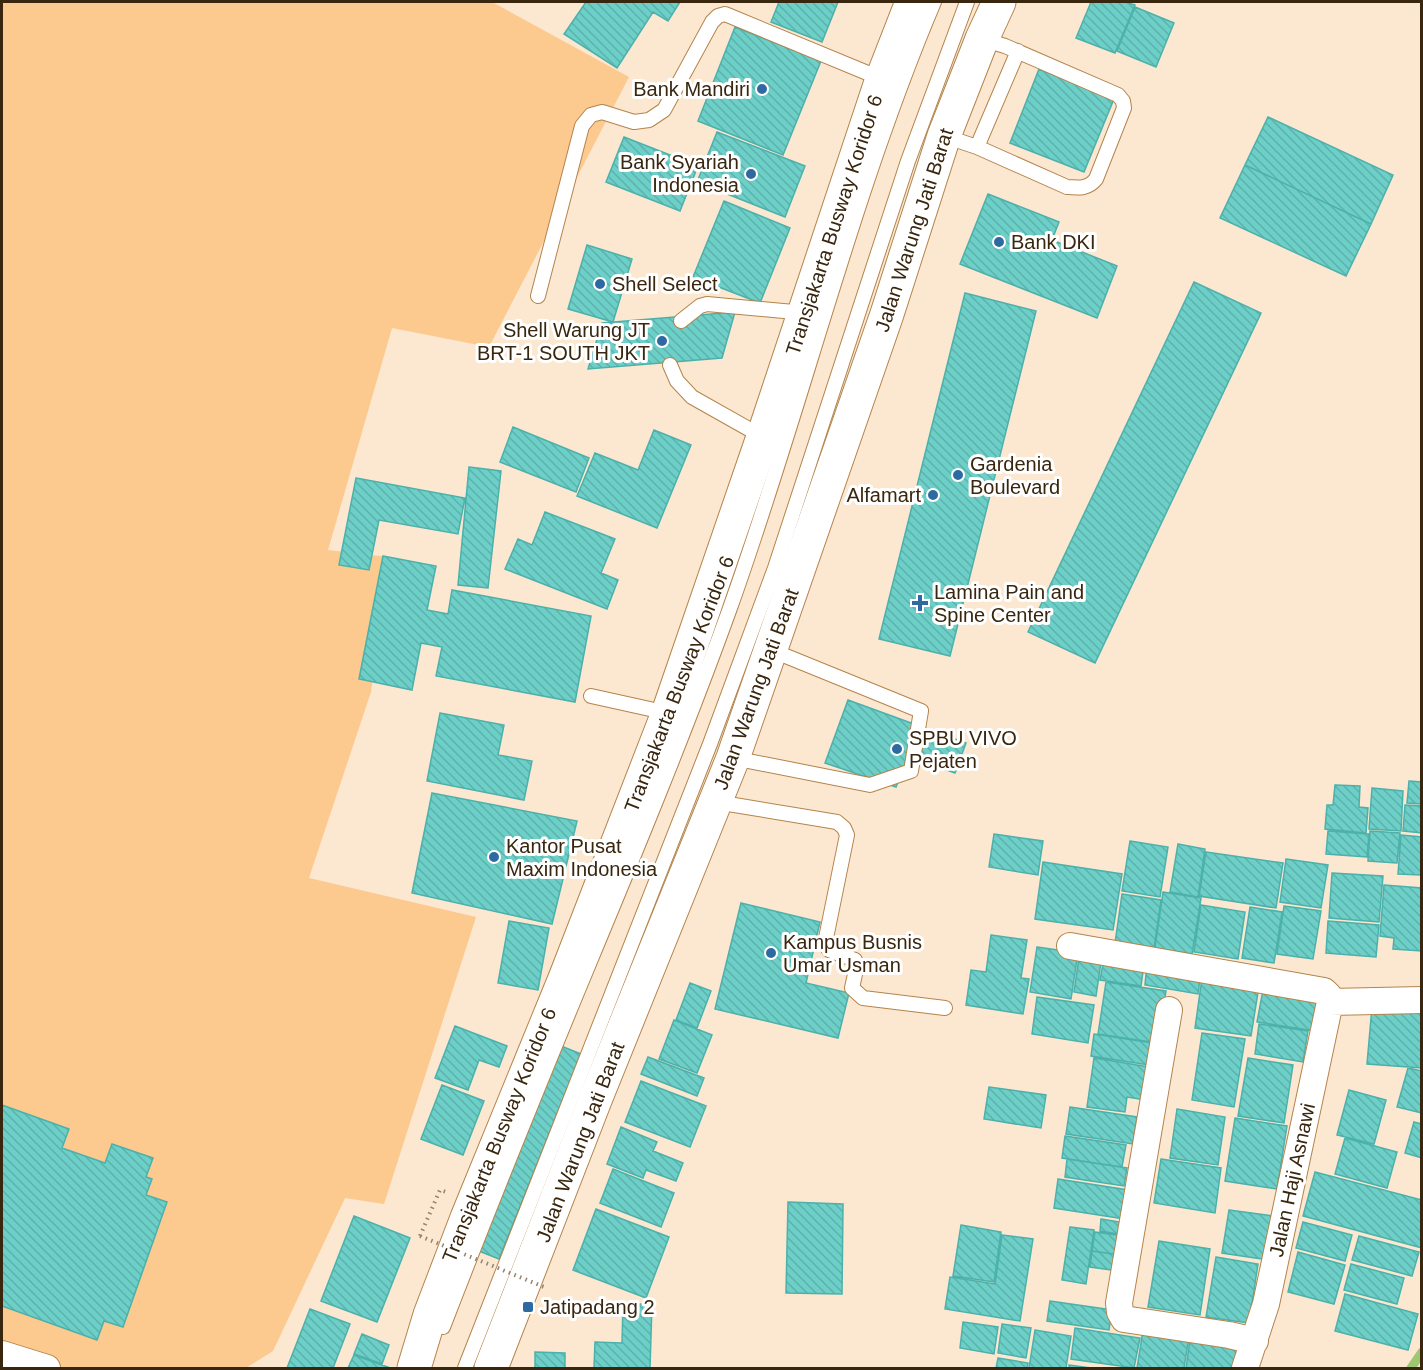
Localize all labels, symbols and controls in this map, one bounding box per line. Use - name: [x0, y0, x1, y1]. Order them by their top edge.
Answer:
- place label: Bank Mandiri: [633, 78, 750, 100]
- marker: Bank Mandiri: [755, 82, 769, 96]
- street label: Transjakarta Busway Koridor 6: [781, 92, 887, 358]
- street label: Jalan Warung Jati Barat: [871, 125, 957, 335]
- place label: Bank Syariah Indonesia: [620, 151, 740, 196]
- marker: Bank Syariah Indonesia: [744, 167, 758, 181]
- place label: Bank DKI: [1011, 231, 1095, 253]
- marker: Bank DKI: [992, 235, 1006, 249]
- place label: Shell Select: [612, 273, 718, 295]
- marker: Shell Select: [593, 277, 607, 291]
- place label: Shell Warung JT BRT-1 SOUTH JKT: [477, 319, 650, 364]
- marker: Shell Warung JT BRT-1 SOUTH JKT: [655, 334, 669, 348]
- place label: Gardenia Boulevard: [970, 453, 1060, 498]
- marker: Gardenia Boulevard: [951, 468, 965, 482]
- place label: Alfamart: [847, 484, 921, 506]
- marker: Alfamart: [926, 488, 940, 502]
- street label: Transjakarta Busway Koridor 6: [620, 553, 738, 815]
- place label: Lamina Pain and Spine Center: [934, 581, 1084, 626]
- street label: Jalan Warung Jati Barat: [709, 585, 803, 793]
- marker: Lamina Pain and Spine Center: [911, 594, 929, 612]
- place label: SPBU VIVO Pejaten: [909, 727, 1017, 772]
- marker: SPBU VIVO Pejaten: [890, 742, 904, 756]
- place label: Kantor Pusat Maxim Indonesia: [506, 835, 658, 880]
- marker: Kantor Pusat Maxim Indonesia: [487, 850, 501, 864]
- place label: Kampus Busnis Umar Usman: [783, 931, 922, 976]
- marker: Kampus Busnis Umar Usman: [764, 946, 778, 960]
- street label: Transjakarta Busway Koridor 6: [438, 1004, 560, 1266]
- street label: Jalan Warung Jati Barat: [532, 1038, 629, 1245]
- street label: Jalan Haji Asnawi: [1265, 1101, 1319, 1259]
- place label: Jatipadang 2: [540, 1296, 655, 1318]
- marker: Jatipadang 2: [521, 1300, 535, 1314]

